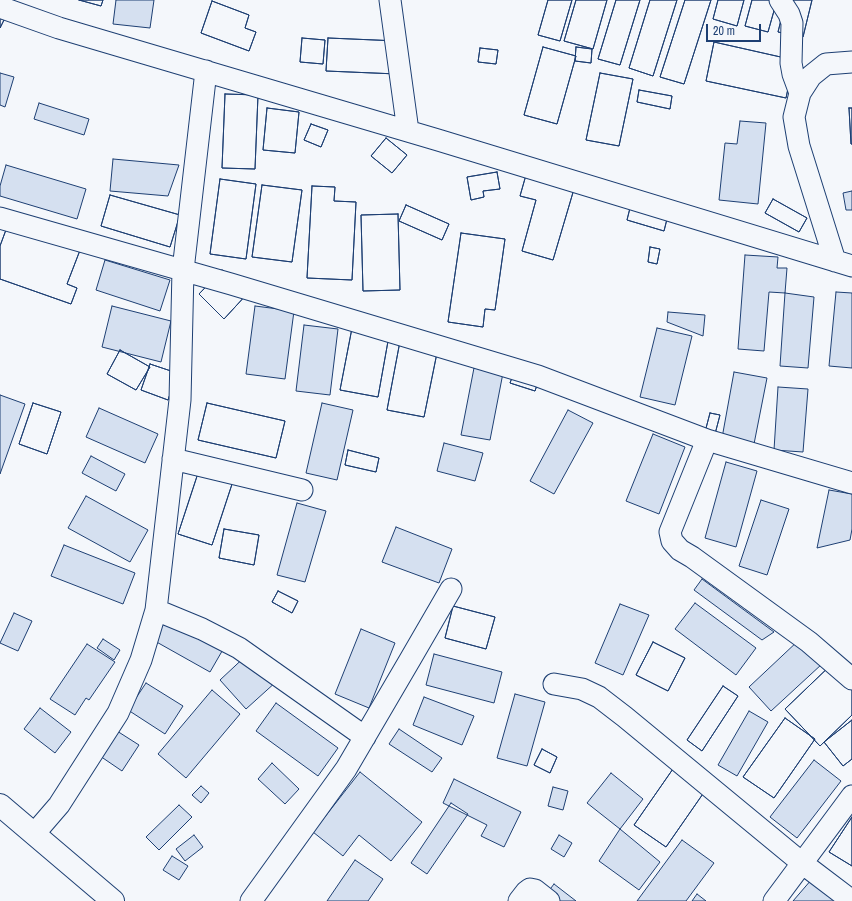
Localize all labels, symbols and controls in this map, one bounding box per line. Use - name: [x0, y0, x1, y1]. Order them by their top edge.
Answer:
- scale bar: [708, 16, 763, 42]
- text: 20 m: [713, 23, 735, 39]

